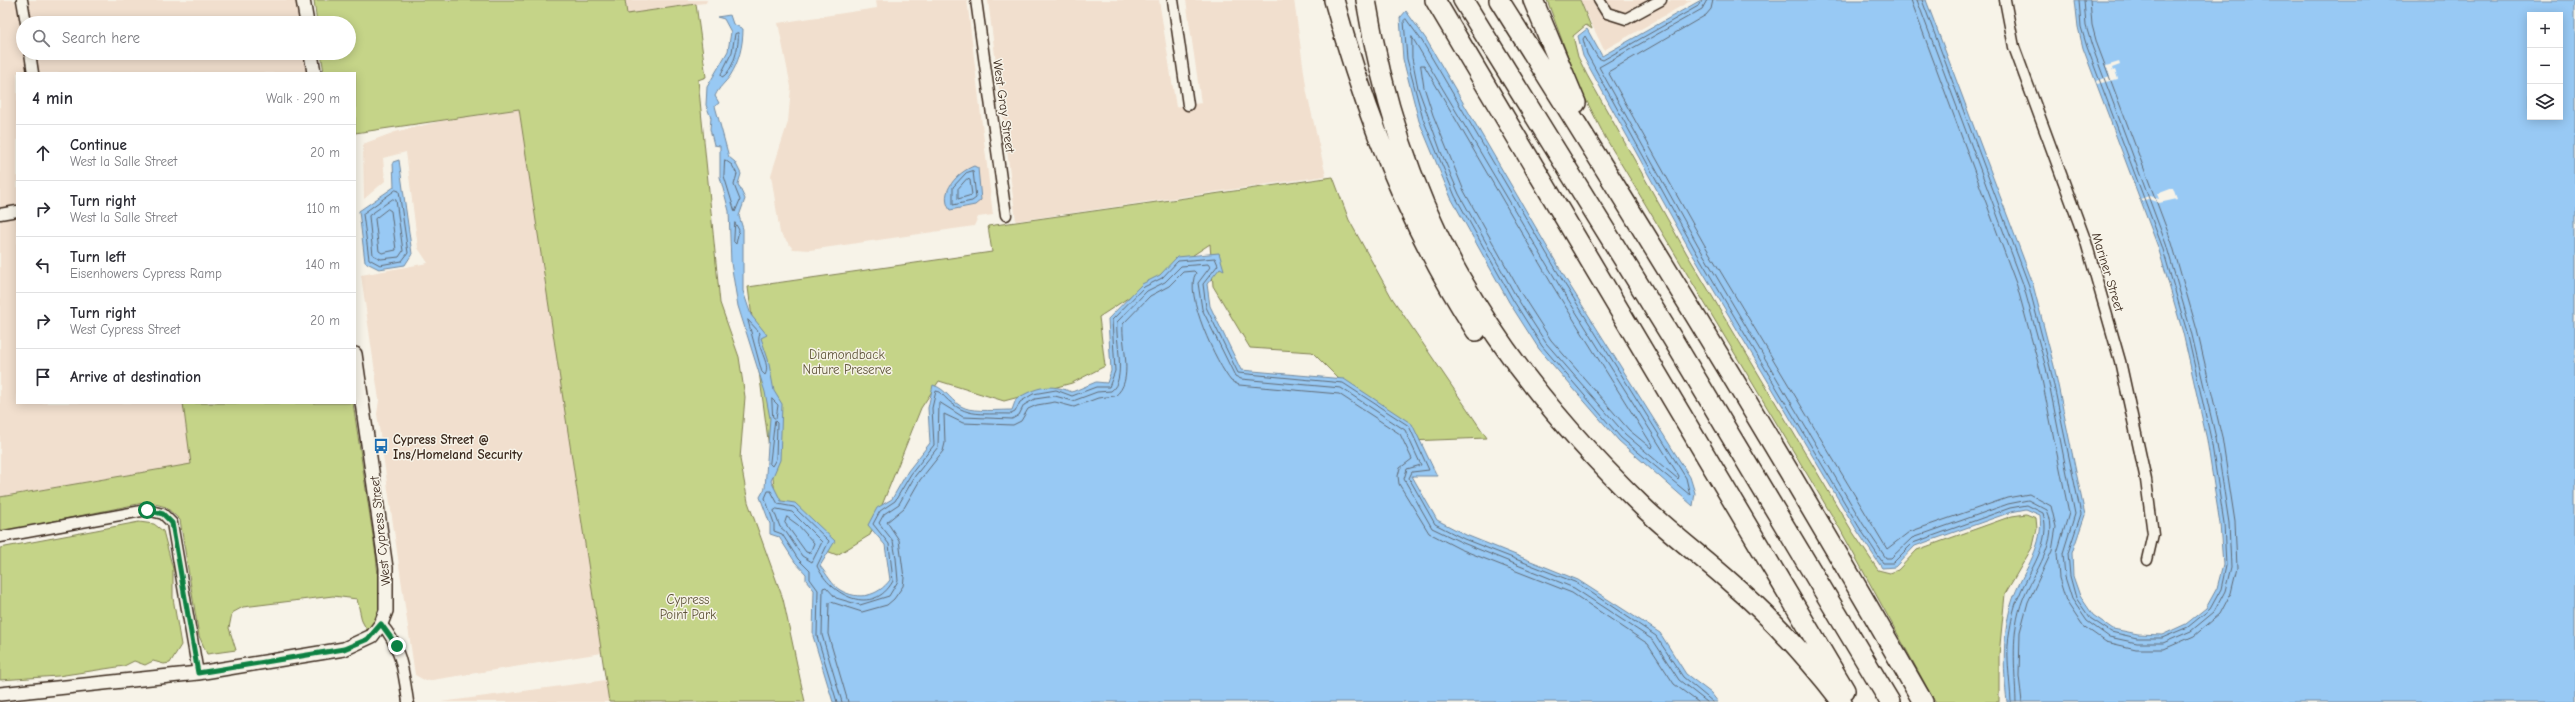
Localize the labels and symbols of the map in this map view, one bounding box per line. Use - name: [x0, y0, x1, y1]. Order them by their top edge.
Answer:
- street label: West Gray Street: [990, 58, 1018, 155]
- street label: Mariner Street: [2089, 231, 2127, 314]
- park label: Diamondback Nature Preserve: [803, 347, 892, 377]
- place label: Cypress Street @ Ins/Homeland Security: [393, 432, 522, 462]
- bus stop icon: Cypress Street @ Ins/Homeland Security: [372, 437, 390, 455]
- street label: West Cypress Street: [367, 474, 393, 587]
- route start: [138, 501, 156, 519]
- park label: Cypress Point Park: [660, 592, 717, 622]
- route end: [388, 637, 406, 655]

